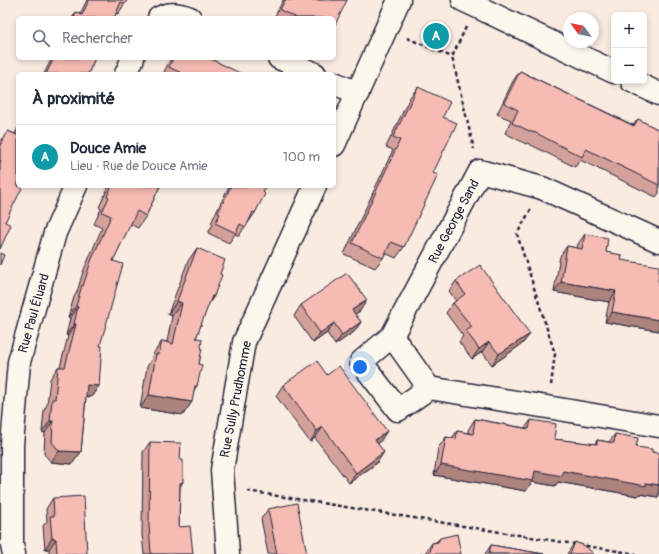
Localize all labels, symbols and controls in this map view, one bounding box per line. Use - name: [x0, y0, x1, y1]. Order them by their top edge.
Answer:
- north arrow: [563, 12, 599, 48]
- map controls: [611, 12, 647, 84]
- button: +: [611, 12, 647, 48]
- search box: [16, 16, 336, 60]
- pin: A: [423, 21, 449, 51]
- icon: search: [30, 27, 52, 49]
- text: Rechercher: [62, 29, 133, 48]
- button: −: [611, 48, 647, 84]
- text: À proximité: [32, 88, 115, 109]
- text: Douce Amie: [70, 139, 146, 158]
- text: A: [41, 149, 49, 165]
- text: 100 m: [283, 149, 320, 165]
- text: Lieu · Rue de Douce Amie: [70, 158, 207, 174]
- street label: Rue George Sand: [425, 177, 483, 266]
- street label: Rue Paul Éluard: [15, 272, 53, 355]
- street label: Rue Sully Prudhomme: [217, 339, 255, 459]
- your location: [350, 357, 370, 377]

